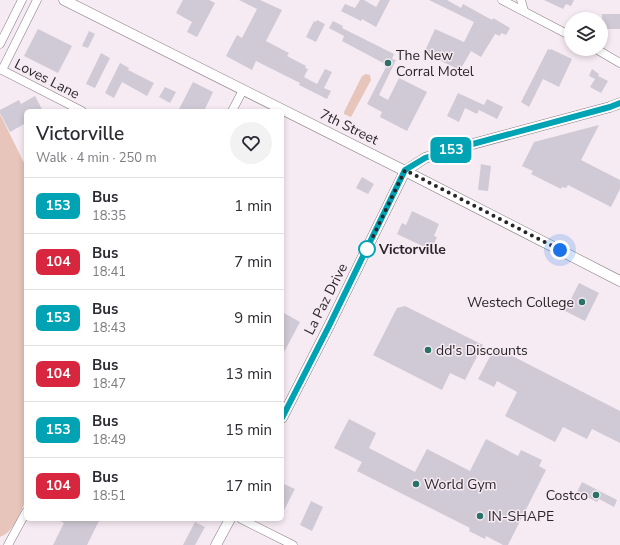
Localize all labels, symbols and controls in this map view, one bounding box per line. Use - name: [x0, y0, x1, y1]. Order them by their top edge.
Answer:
- map controls: [564, 12, 608, 56]
- button: layers: [564, 12, 608, 56]
- place label: The New Corral Motel: [396, 46, 475, 81]
- street label: Loves Lane: [11, 55, 83, 103]
- marker: The New Corral Motel: [383, 58, 393, 68]
- street label: 7th Street: [317, 105, 382, 149]
- text: Victorville: [36, 121, 124, 147]
- button: heart: [230, 122, 272, 164]
- line badge: 153: [428, 137, 474, 163]
- text: 153: [438, 140, 464, 159]
- text: Walk · 4 min · 250 m: [36, 149, 157, 167]
- text: Bus: [92, 187, 118, 207]
- text: 153: [45, 196, 71, 215]
- text: 1 min: [234, 196, 272, 216]
- text: 18:35: [92, 207, 126, 225]
- marker: Victorville: [358, 240, 376, 258]
- place label: Victorville: [378, 240, 446, 259]
- your location: [550, 240, 570, 260]
- text: Bus: [92, 243, 118, 263]
- text: 104: [45, 252, 71, 271]
- text: 7 min: [234, 252, 272, 272]
- street label: La Paz Drive: [300, 260, 352, 338]
- text: 18:41: [92, 263, 126, 281]
- place label: Westech College: [467, 293, 574, 312]
- marker: Westech College: [577, 297, 587, 307]
- text: Bus: [92, 299, 118, 319]
- text: 153: [45, 308, 71, 327]
- text: 9 min: [234, 308, 272, 328]
- text: 18:43: [92, 319, 126, 337]
- place label: dd's Discounts: [436, 341, 528, 360]
- marker: dd's Discounts: [423, 345, 433, 355]
- text: Bus: [92, 355, 118, 375]
- text: 104: [45, 364, 71, 383]
- text: 13 min: [225, 364, 272, 384]
- text: 18:47: [92, 375, 126, 393]
- text: Bus: [92, 411, 118, 431]
- text: 153: [45, 420, 71, 439]
- text: 15 min: [225, 420, 272, 440]
- text: 18:49: [92, 431, 126, 449]
- text: Bus: [92, 467, 118, 487]
- place label: World Gym: [424, 475, 497, 494]
- text: 104: [45, 476, 71, 495]
- text: 17 min: [225, 476, 272, 496]
- marker: World Gym: [411, 479, 421, 489]
- place label: Costco: [546, 486, 588, 505]
- text: 18:51: [92, 487, 126, 505]
- marker: Costco: [591, 490, 601, 500]
- place label: IN-SHAPE: [488, 507, 554, 526]
- marker: IN-SHAPE: [475, 511, 485, 521]

